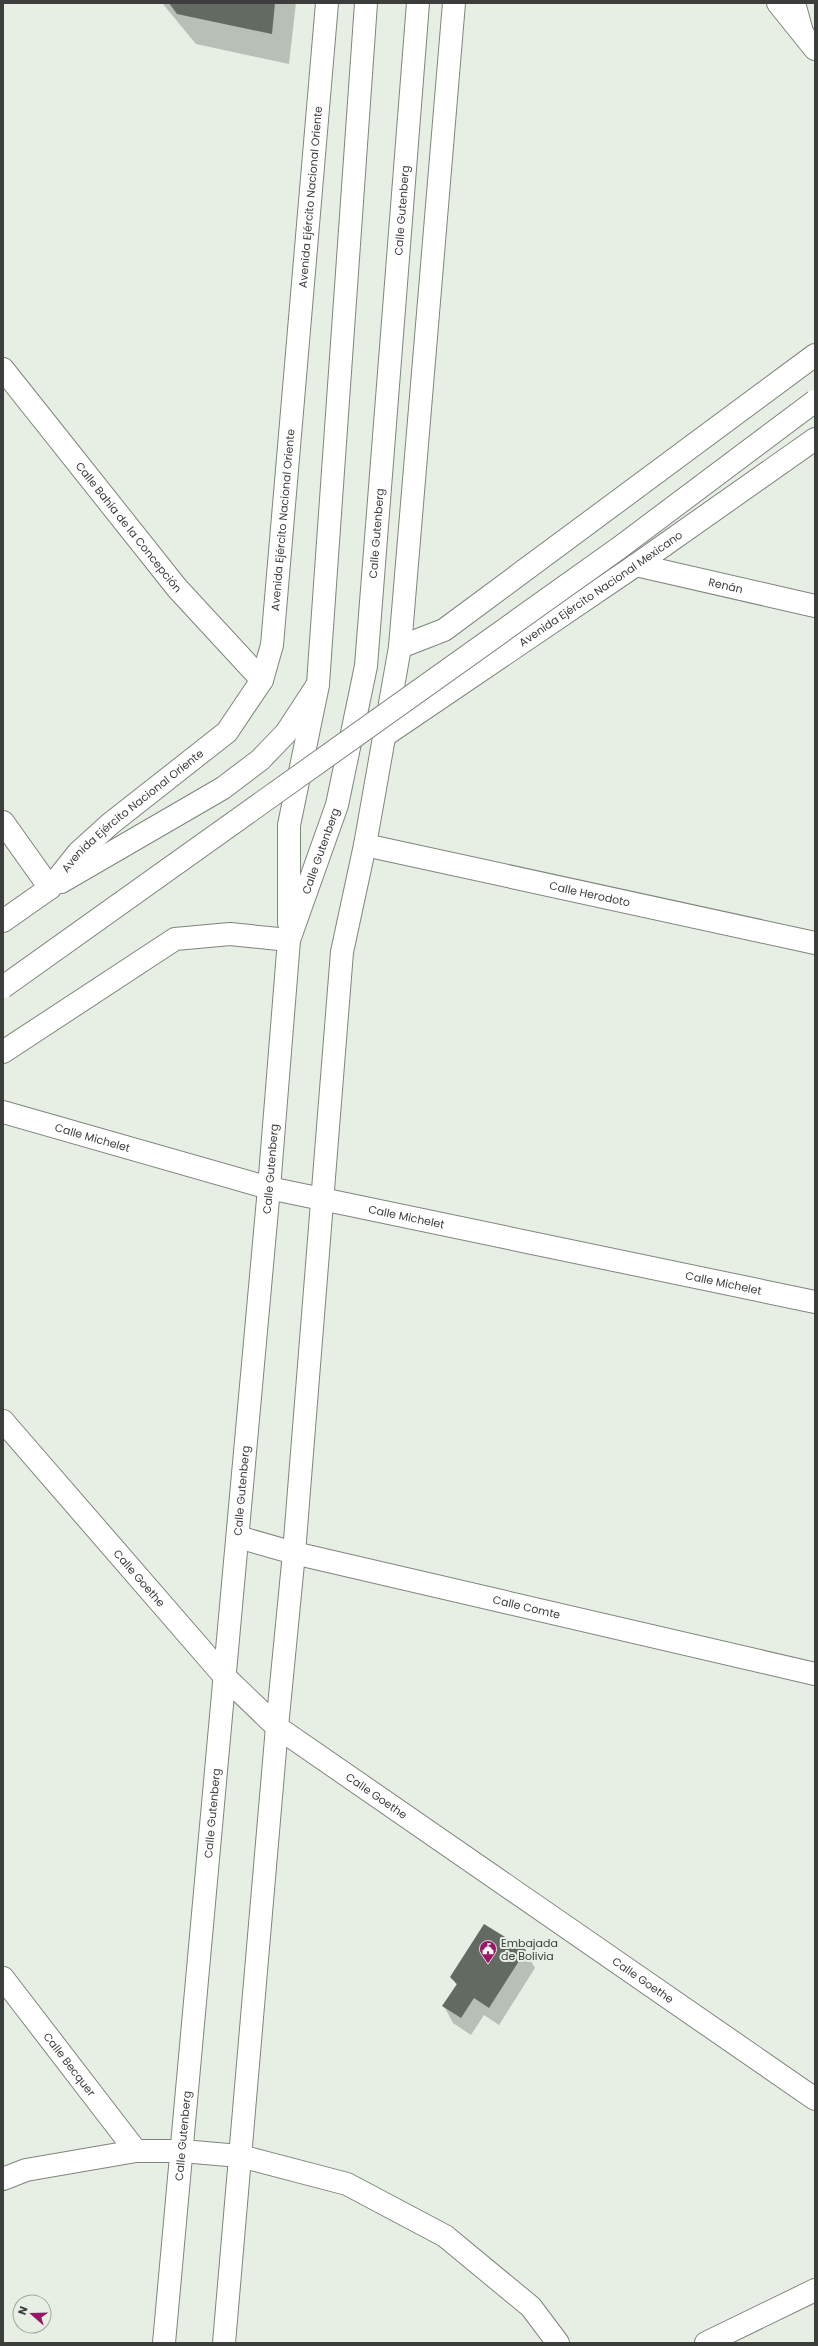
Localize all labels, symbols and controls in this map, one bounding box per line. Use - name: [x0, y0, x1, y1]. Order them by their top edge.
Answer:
- street label: Avenida Ejército Nacional Oriente: [295, 105, 326, 289]
- street label: Calle Gutenberg: [390, 165, 413, 256]
- street label: Avenida Ejército Nacional Oriente: [267, 428, 299, 612]
- street label: Calle Bahía de la Concepción: [72, 458, 185, 596]
- street label: Calle Gutenberg: [365, 488, 388, 579]
- street label: Avenida Ejército Nacional Mexicano: [516, 527, 686, 650]
- street label: Renán: [707, 574, 745, 597]
- street label: Avenida Ejército Nacional Oriente: [58, 745, 207, 876]
- street label: Calle Gutenberg: [298, 806, 343, 896]
- street label: Calle Herodoto: [548, 877, 632, 911]
- street label: Calle Michelet: [53, 1119, 132, 1156]
- street label: Calle Gutenberg: [259, 1123, 282, 1215]
- street label: Calle Michelet: [367, 1201, 446, 1232]
- street label: Calle Michelet: [684, 1267, 763, 1299]
- street label: Calle Gutenberg: [229, 1445, 254, 1536]
- street label: Calle Goethe: [110, 1546, 169, 1611]
- street label: Calle Comte: [491, 1591, 562, 1623]
- street label: Calle Gutenberg: [200, 1767, 224, 1859]
- street label: Calle Goethe: [343, 1769, 411, 1823]
- place label: Embajada de Bolivia: [501, 1935, 558, 1964]
- public building icon: Embajada de Bolivia: [478, 1939, 498, 1964]
- street label: Calle Goethe: [609, 1953, 677, 2007]
- street label: Calle Becquer: [40, 2029, 99, 2100]
- street label: Calle Gutenberg: [171, 2090, 195, 2182]
- north arrow: [12, 2294, 52, 2334]
- text: N: [14, 2304, 32, 2317]

